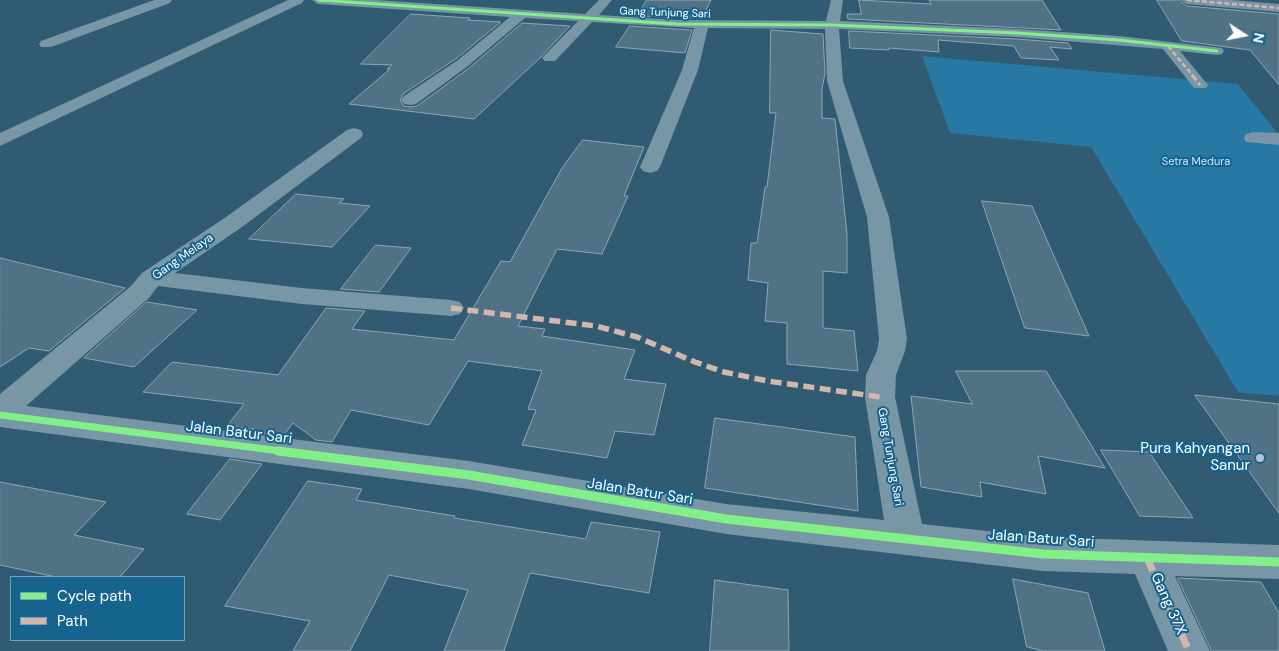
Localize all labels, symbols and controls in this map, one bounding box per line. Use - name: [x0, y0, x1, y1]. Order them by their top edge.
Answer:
- street label: Gang Tunjung Sari: [619, 5, 711, 21]
- north arrow: [1219, 10, 1269, 60]
- text: N: [1249, 31, 1269, 45]
- park label: Setra Medura: [1162, 155, 1230, 169]
- street label: Gang Melaya: [150, 231, 216, 283]
- street label: Gang Tunjung Sari: [874, 407, 906, 507]
- street label: Jalan Batur Sari: [185, 418, 293, 448]
- place label: Pura Kahyangan Sanur: [1140, 440, 1250, 475]
- marker: Pura Kahyangan Sanur: [1254, 452, 1266, 464]
- street label: Jalan Batur Sari: [586, 475, 694, 509]
- street label: Jalan Batur Sari: [987, 526, 1095, 552]
- street label: Gang 37X: [1146, 570, 1190, 638]
- legend: [10, 576, 185, 641]
- text: Cycle path: [57, 586, 132, 606]
- text: Path: [57, 611, 88, 631]

